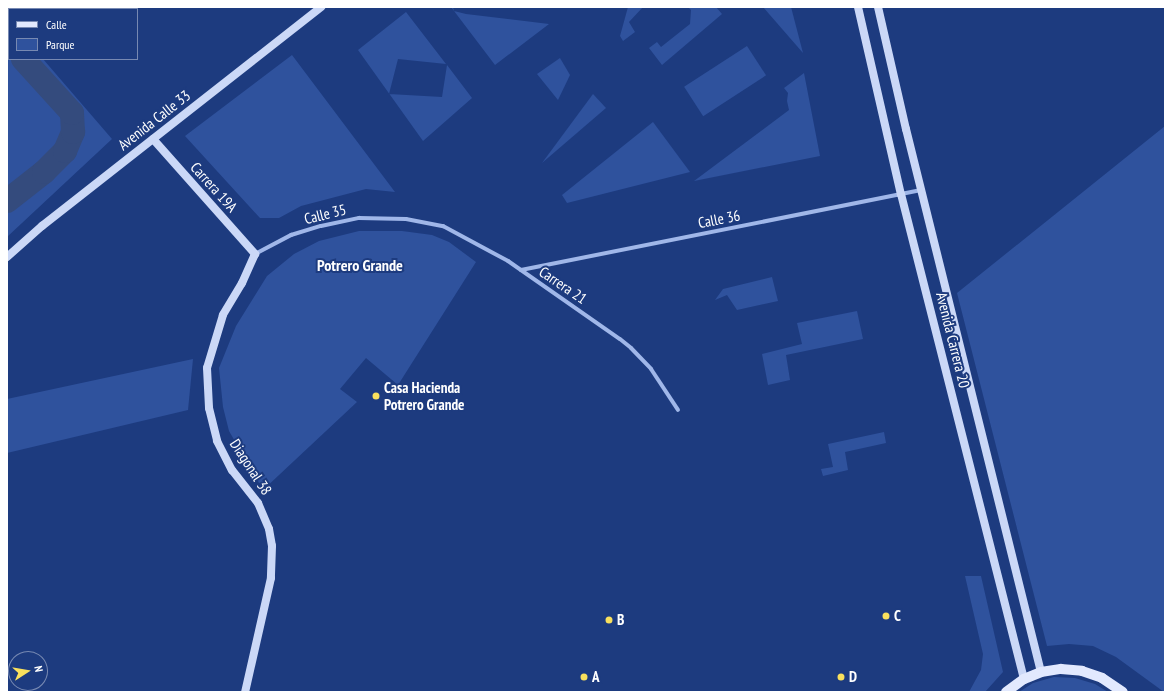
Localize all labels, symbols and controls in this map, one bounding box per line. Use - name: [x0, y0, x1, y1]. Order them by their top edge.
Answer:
- legend: [8, 8, 138, 60]
- text: Calle: [46, 17, 67, 32]
- text: Parque: [46, 37, 75, 52]
- street label: Avenida Calle 33: [114, 86, 194, 154]
- street label: Carrera 19A: [187, 158, 241, 216]
- street label: Calle 35: [302, 200, 348, 228]
- street label: Calle 36: [696, 206, 742, 232]
- district label: Potrero Grande: [317, 255, 403, 275]
- street label: Carrera 21: [536, 262, 590, 308]
- street label: Avenida Carrera 20: [932, 290, 974, 390]
- place label: Casa Hacienda Potrero Grande: [384, 378, 465, 413]
- marker: Casa Hacienda Potrero Grande: [371, 391, 381, 401]
- street label: Diagonal 38: [226, 436, 276, 498]
- place label: C: [894, 607, 901, 625]
- place label: B: [617, 611, 624, 629]
- marker: C: [881, 611, 891, 621]
- marker: B: [604, 615, 614, 625]
- north arrow: [8, 651, 48, 691]
- text: N: [31, 664, 46, 673]
- place label: A: [592, 668, 600, 686]
- place label: D: [849, 668, 857, 686]
- marker: A: [579, 672, 589, 682]
- marker: D: [836, 672, 846, 682]

